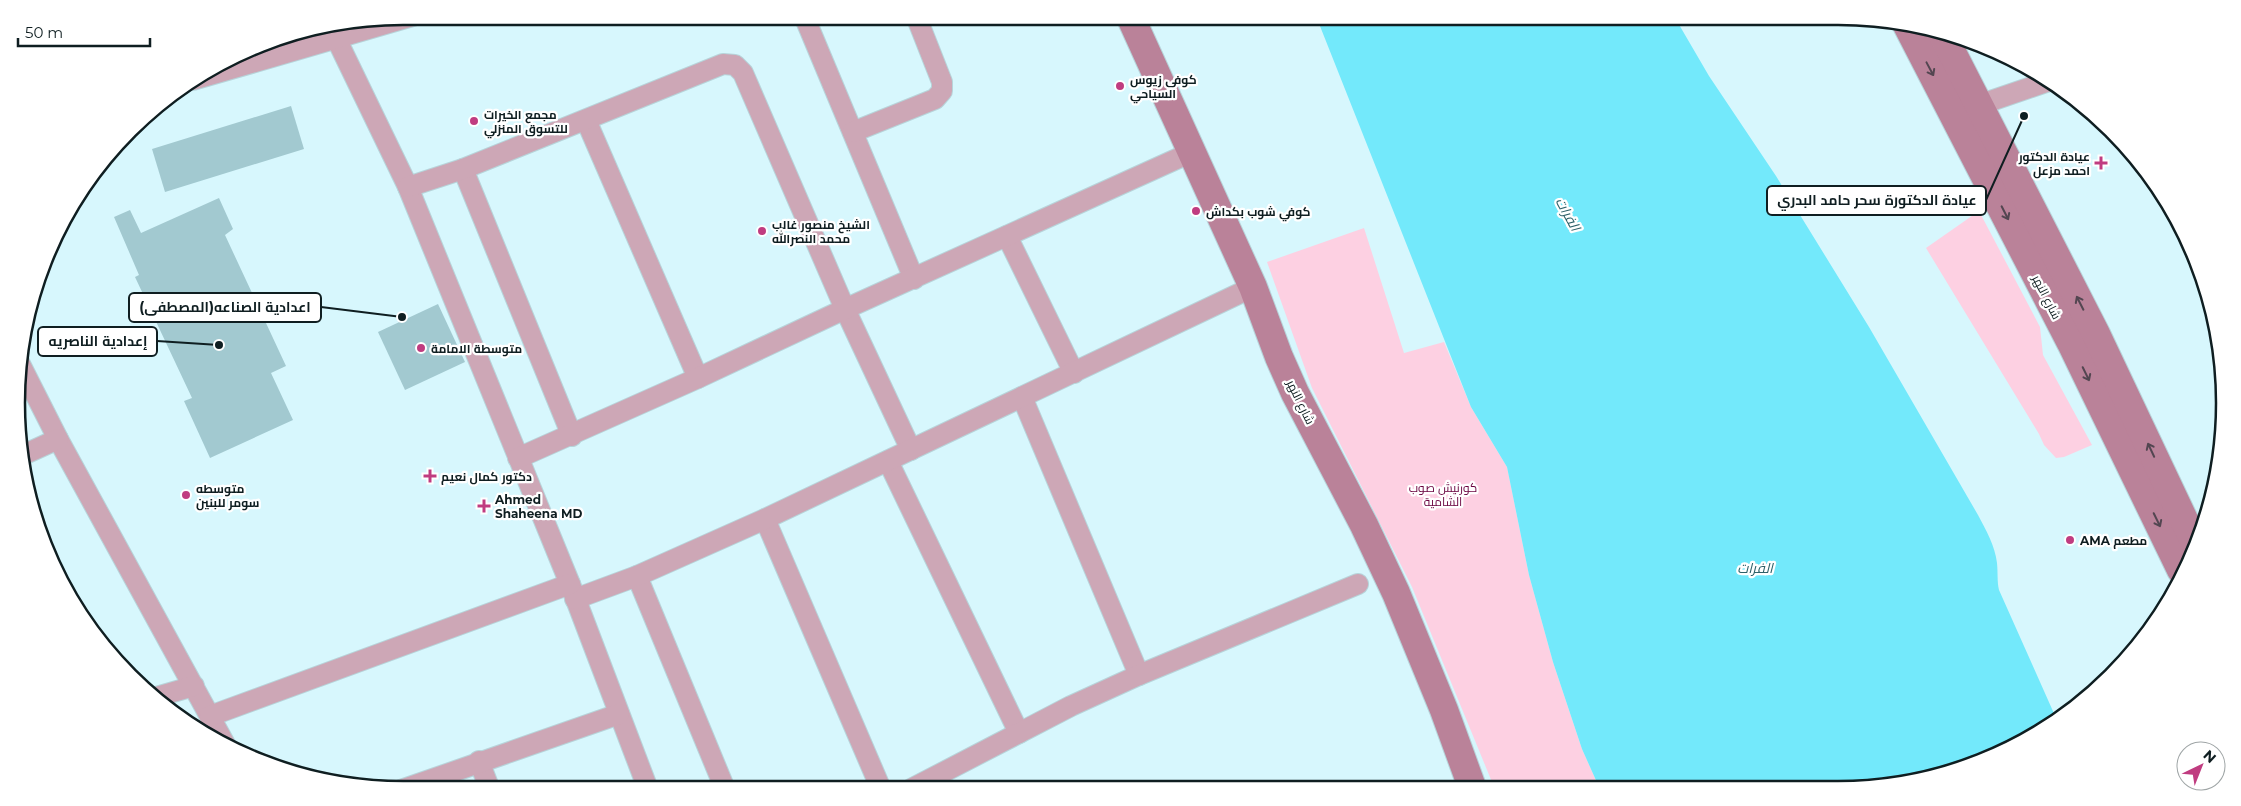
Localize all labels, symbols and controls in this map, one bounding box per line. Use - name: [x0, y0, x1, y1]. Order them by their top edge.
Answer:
- scale bar: [18, 15, 150, 47]
- text: 50 m: [25, 23, 63, 42]
- one-way arrow: [1925, 61, 1935, 76]
- place label: كوفي زيوس السياحي: [1130, 72, 1197, 104]
- marker: كوفي زيوس السياحي: [1114, 80, 1126, 92]
- place label: مجمع الخيرات للتسوق المنزلي: [484, 107, 568, 139]
- marker: مجمع الخيرات للتسوق المنزلي: [468, 115, 480, 127]
- place label: عيادة الدكتور احمد مزعل: [2018, 149, 2090, 179]
- marker: عيادة الدكتور احمد مزعل: [2094, 156, 2108, 170]
- callout: عيادة الدكتورة سحر حامد البدري: [1767, 186, 1986, 215]
- text: عيادة الدكتورة سحر حامد البدري: [1777, 191, 1977, 211]
- water label: الفرات: [1552, 194, 1585, 235]
- place label: كوفي شوب بكداش: [1206, 204, 1311, 222]
- marker: كوفي شوب بكداش: [1190, 205, 1202, 217]
- one-way arrow: [2001, 205, 2010, 220]
- place label: الشيخ منصور غالب محمد النصرالله: [772, 217, 870, 247]
- marker: الشيخ منصور غالب محمد النصرالله: [756, 225, 768, 237]
- street label: شارع النهر: [2028, 271, 2065, 322]
- callout: اعدادية الصناعه(المصطفى): [129, 293, 321, 322]
- one-way arrow: [2075, 296, 2085, 311]
- text: اعدادية الصناعه(المصطفى): [139, 298, 311, 316]
- callout: إعدادية الناصريه: [38, 327, 157, 356]
- text: إعدادية الناصريه: [49, 332, 147, 351]
- place label: متوسطة الامامة: [431, 341, 522, 357]
- marker: متوسطة الامامة: [415, 342, 427, 354]
- one-way arrow: [2081, 366, 2091, 381]
- street label: شارع النهر: [1282, 376, 1318, 427]
- one-way arrow: [2146, 443, 2155, 458]
- marker: دكتور كمال نعيم: [423, 469, 437, 483]
- place label: دكتور كمال نعيم: [441, 469, 532, 485]
- park label: كورنيش صوب الشامية: [1409, 480, 1477, 509]
- place label: متوسطه سومر للبنين: [196, 481, 260, 511]
- marker: متوسطه سومر للبنين: [180, 489, 192, 501]
- place label: Ahmed Shaheena MD: [494, 492, 582, 521]
- marker: Ahmed Shaheena MD: [477, 499, 491, 513]
- one-way arrow: [2152, 512, 2162, 527]
- place label: AMA مطعم: [2079, 533, 2147, 549]
- marker: AMA مطعم: [2064, 534, 2076, 546]
- water label: الفرات: [1737, 559, 1774, 577]
- north arrow: [2176, 741, 2226, 791]
- text: N: [2200, 746, 2220, 767]

